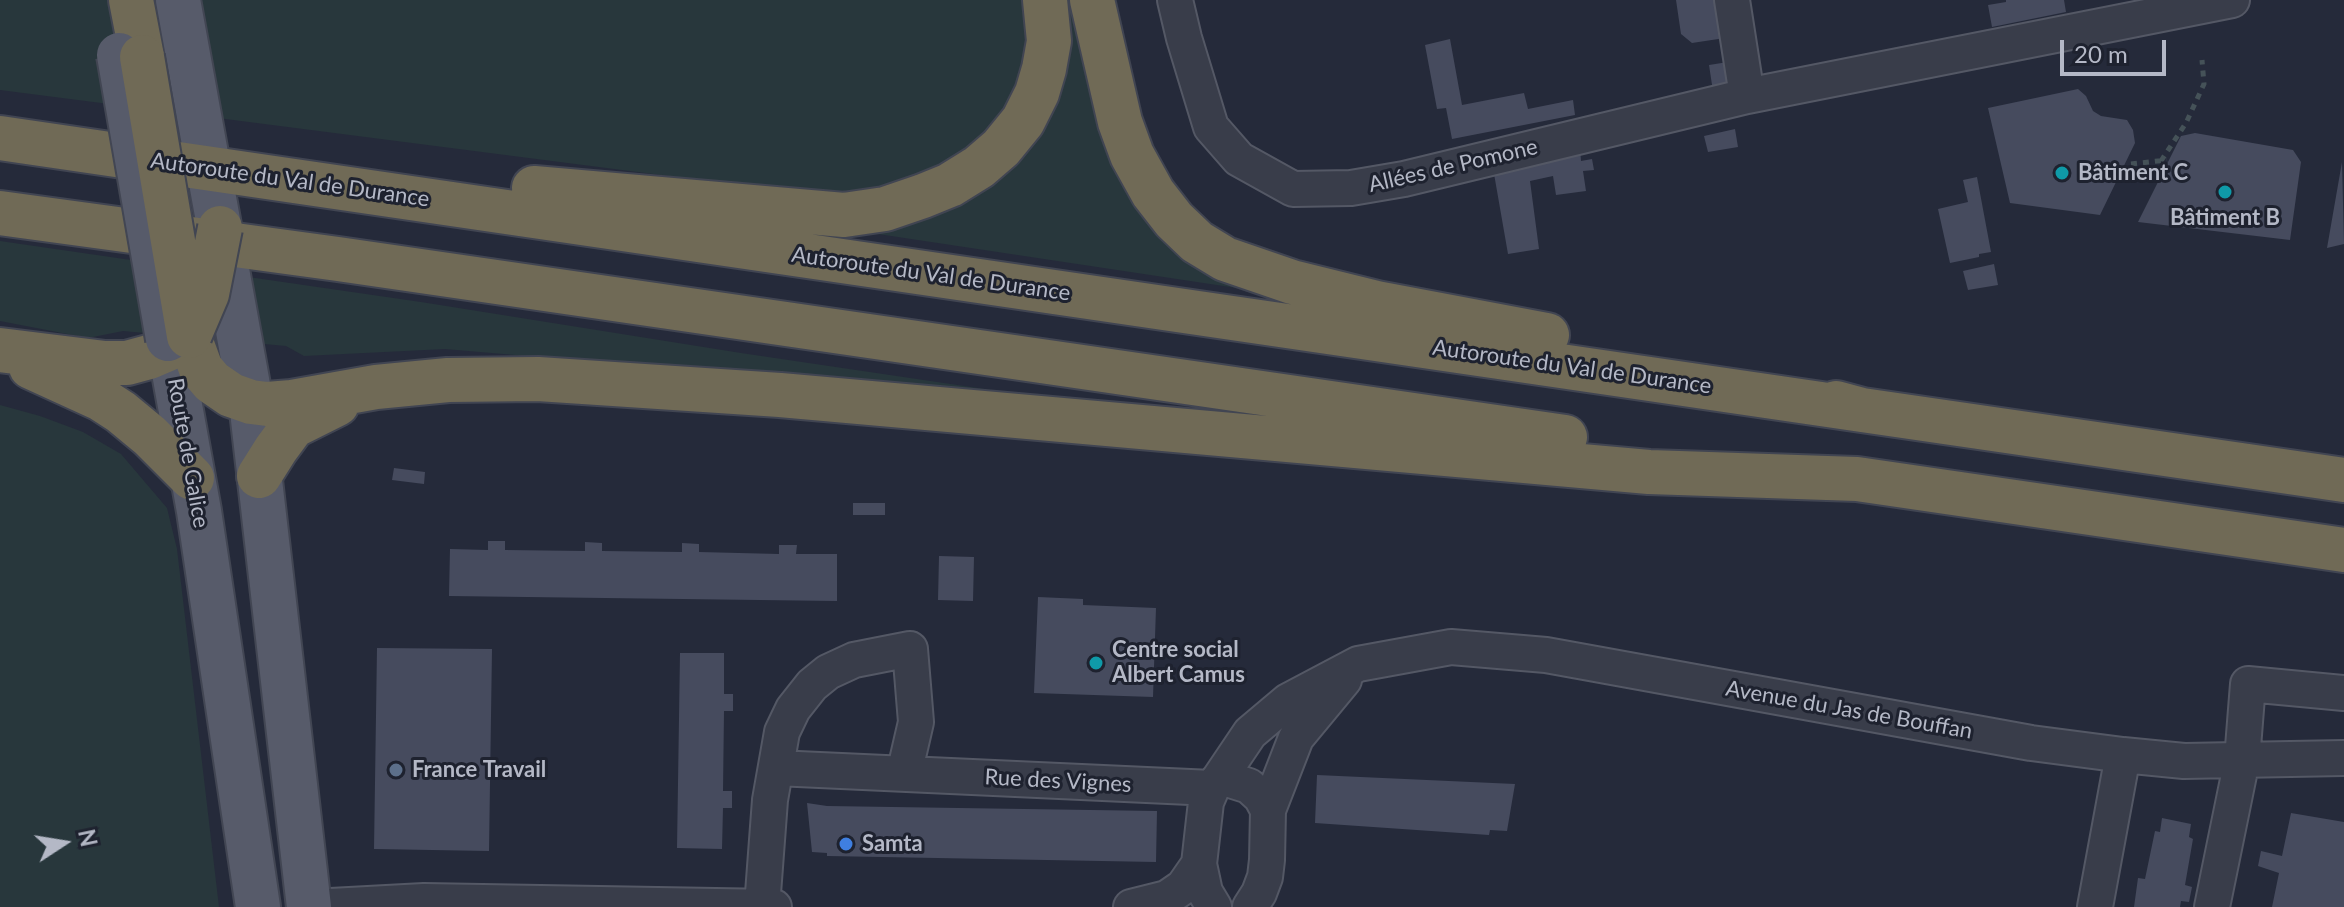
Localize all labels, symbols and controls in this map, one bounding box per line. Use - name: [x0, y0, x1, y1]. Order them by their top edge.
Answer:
- scale bar: [2064, 24, 2170, 74]
- text: 20 m: [2074, 39, 2128, 68]
- street label: Allées de Pomone: [1366, 134, 1540, 198]
- street label: Autoroute du Val de Durance: [149, 147, 431, 213]
- place label: Bâtiment C: [2078, 160, 2188, 186]
- marker: Bâtiment C: [2053, 164, 2071, 182]
- marker: Bâtiment B: [2216, 183, 2234, 201]
- place label: Bâtiment B: [2170, 205, 2280, 231]
- street label: Autoroute du Val de Durance: [790, 241, 1072, 307]
- street label: Autoroute du Val de Durance: [1431, 334, 1713, 400]
- street label: Route de Galice: [162, 376, 214, 530]
- place label: Centre social Albert Camus: [1112, 637, 1245, 688]
- marker: Centre social Albert Camus: [1087, 654, 1105, 672]
- street label: Avenue du Jas de Bouffan: [1724, 675, 1974, 745]
- place label: France Travail: [412, 757, 546, 783]
- marker: France Travail: [387, 761, 405, 779]
- street label: Rue des Vignes: [984, 764, 1132, 798]
- north arrow: [24, 803, 104, 883]
- text: N: [73, 827, 103, 849]
- place label: Samta: [862, 831, 923, 857]
- marker: Samta: [837, 835, 855, 853]

